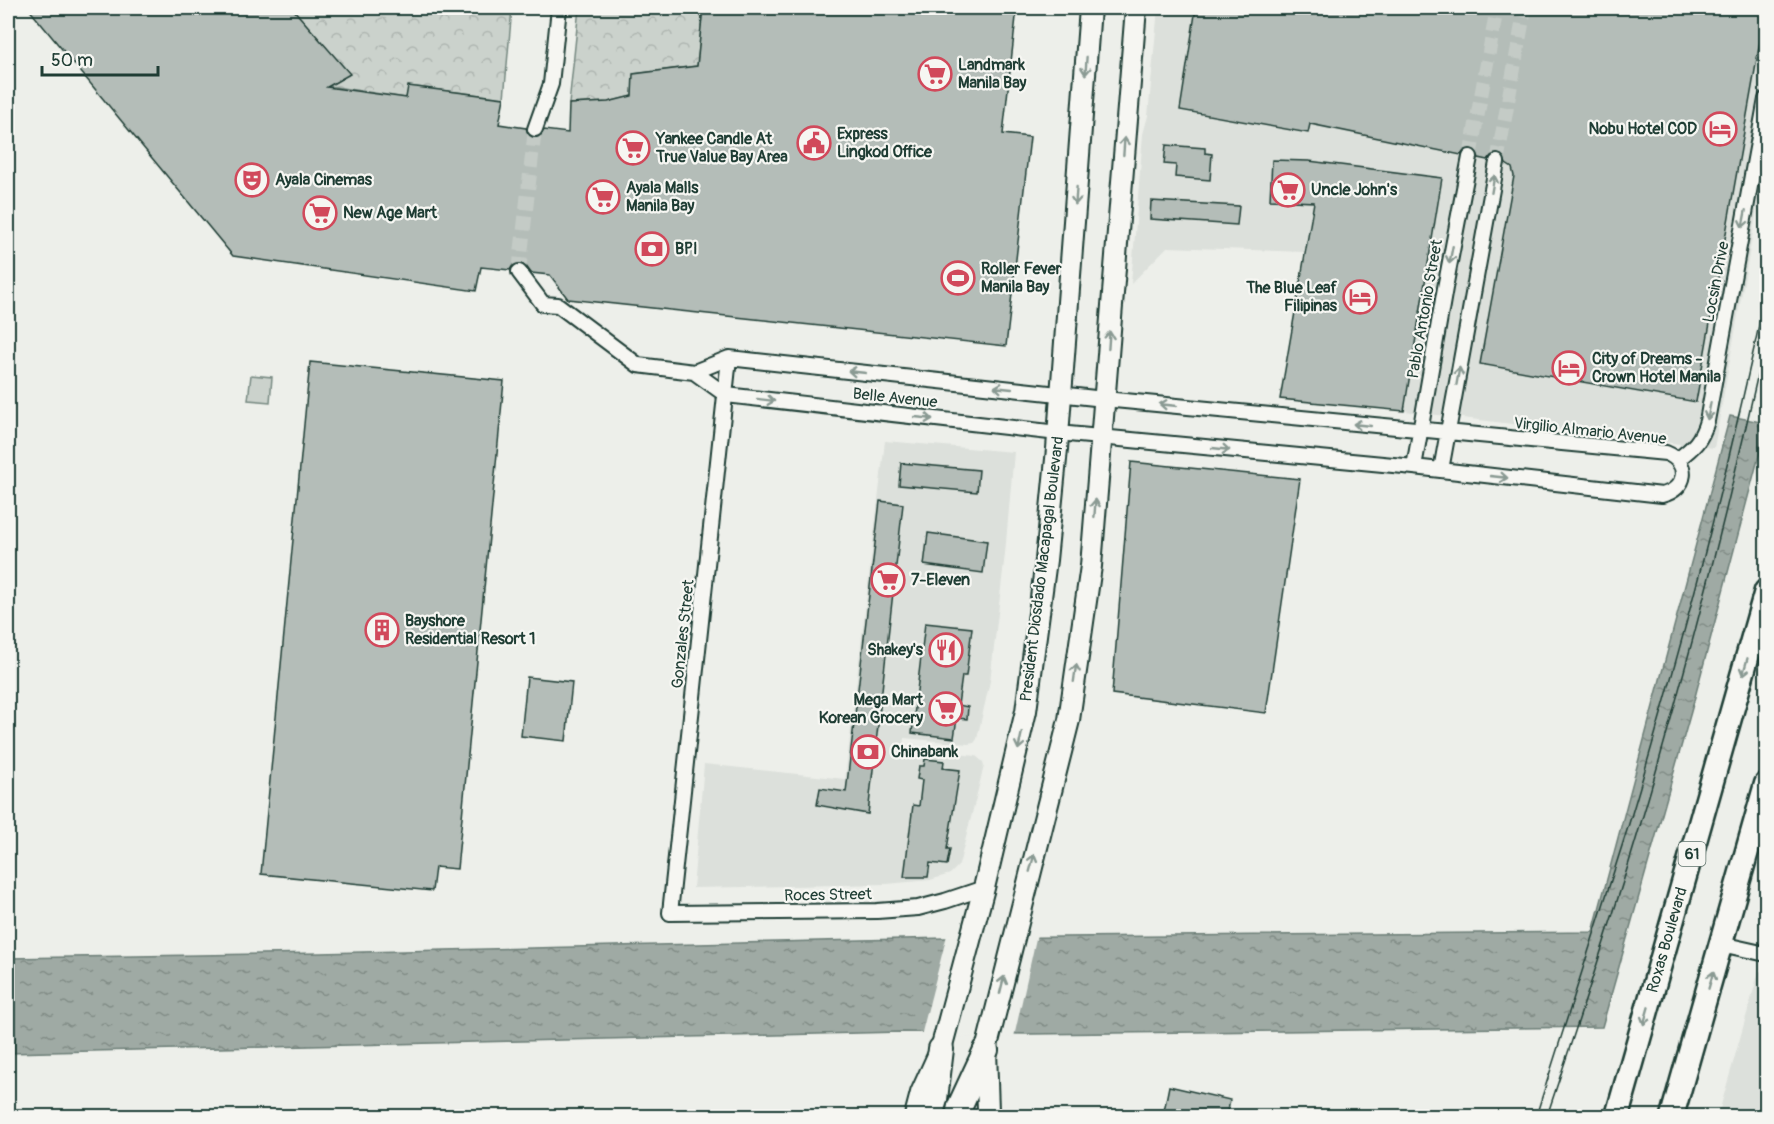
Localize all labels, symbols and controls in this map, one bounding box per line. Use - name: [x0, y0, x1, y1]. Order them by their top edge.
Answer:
- scale bar: [42, 39, 158, 77]
- text: 50 m: [51, 49, 93, 72]
- place label: Landmark Manila Bay: [958, 55, 1027, 93]
- one-way arrow: [1080, 55, 1091, 75]
- supermarket icon: Landmark Manila Bay: [917, 56, 953, 92]
- hotel icon: Nobu Hotel COD: [1702, 111, 1738, 147]
- place label: Nobu Hotel COD: [1588, 119, 1697, 139]
- place label: Express Lingkod Office: [837, 124, 933, 162]
- public building icon: Express Lingkod Office: [796, 125, 832, 161]
- place label: Yankee Candle At True Value Bay Area: [655, 129, 788, 167]
- supermarket icon: Yankee Candle At True Value Bay Area: [615, 130, 651, 166]
- one-way arrow: [1119, 137, 1130, 156]
- theatre icon: Ayala Cinemas: [234, 162, 270, 198]
- place label: Ayala Cinemas: [275, 170, 373, 190]
- supermarket icon: Uncle John's: [1270, 172, 1306, 208]
- one-way arrow: [1488, 174, 1499, 194]
- place label: Ayala Malls Manila Bay: [626, 178, 699, 216]
- supermarket icon: Ayala Malls Manila Bay: [585, 179, 621, 215]
- place label: Uncle John's: [1311, 180, 1398, 200]
- one-way arrow: [1070, 186, 1081, 206]
- supermarket icon: New Age Mart: [302, 195, 338, 231]
- place label: New Age Mart: [343, 203, 437, 223]
- one-way arrow: [1738, 209, 1749, 228]
- bank icon: BPI: [634, 231, 670, 267]
- street label: Pablo Antonio Street: [1403, 237, 1447, 380]
- place label: BPI: [675, 239, 697, 259]
- street label: Locsin Drive: [1698, 240, 1734, 324]
- one-way arrow: [1445, 245, 1456, 265]
- place label: Roller Fever Manila Bay: [981, 259, 1062, 297]
- sports icon: Roller Fever Manila Bay: [940, 260, 976, 296]
- place label: The Blue Leaf Filipinas: [1245, 278, 1338, 316]
- hotel icon: The Blue Leaf Filipinas: [1342, 279, 1378, 315]
- one-way arrow: [1103, 331, 1114, 351]
- place label: City of Dreams - Crown Hotel Manila: [1592, 349, 1722, 387]
- hotel icon: City of Dreams - Crown Hotel Manila: [1551, 350, 1587, 386]
- one-way arrow: [847, 366, 867, 377]
- one-way arrow: [1452, 366, 1463, 386]
- one-way arrow: [994, 382, 1014, 393]
- street label: Belle Avenue: [852, 384, 938, 412]
- one-way arrow: [755, 395, 775, 406]
- one-way arrow: [1159, 399, 1179, 410]
- one-way arrow: [1703, 400, 1714, 420]
- one-way arrow: [914, 413, 934, 424]
- street label: Virgilio Almario Avenue: [1513, 413, 1667, 449]
- one-way arrow: [1353, 419, 1373, 430]
- street label: President Diosdado Macapagal Boulevard: [1016, 435, 1068, 703]
- one-way arrow: [1211, 444, 1231, 455]
- one-way arrow: [1488, 472, 1508, 483]
- one-way arrow: [1089, 498, 1100, 518]
- supermarket icon: 7-Eleven: [870, 562, 906, 598]
- place label: 7-Eleven: [911, 570, 970, 590]
- street label: Gonzales Street: [667, 578, 699, 690]
- place label: Bayshore Residential Resort 1: [405, 611, 535, 649]
- building icon: Bayshore Residential Resort 1: [364, 612, 400, 648]
- restaurant icon: Shakey's: [928, 632, 964, 668]
- place label: Shakey's: [867, 640, 924, 660]
- one-way arrow: [1739, 657, 1750, 676]
- one-way arrow: [1070, 663, 1081, 683]
- place label: Mega Mart Korean Grocery: [819, 690, 924, 728]
- supermarket icon: Mega Mart Korean Grocery: [928, 691, 964, 727]
- one-way arrow: [1013, 731, 1025, 750]
- bank icon: Chinabank: [850, 734, 886, 770]
- place label: Chinabank: [891, 742, 959, 762]
- road number: 61: [1678, 842, 1706, 866]
- one-way arrow: [1027, 854, 1039, 873]
- street label: Roces Street: [784, 884, 873, 906]
- street label: Roxas Boulevard: [1642, 885, 1692, 995]
- one-way arrow: [1706, 970, 1717, 989]
- one-way arrow: [996, 976, 1008, 995]
- one-way arrow: [1640, 1006, 1651, 1025]

